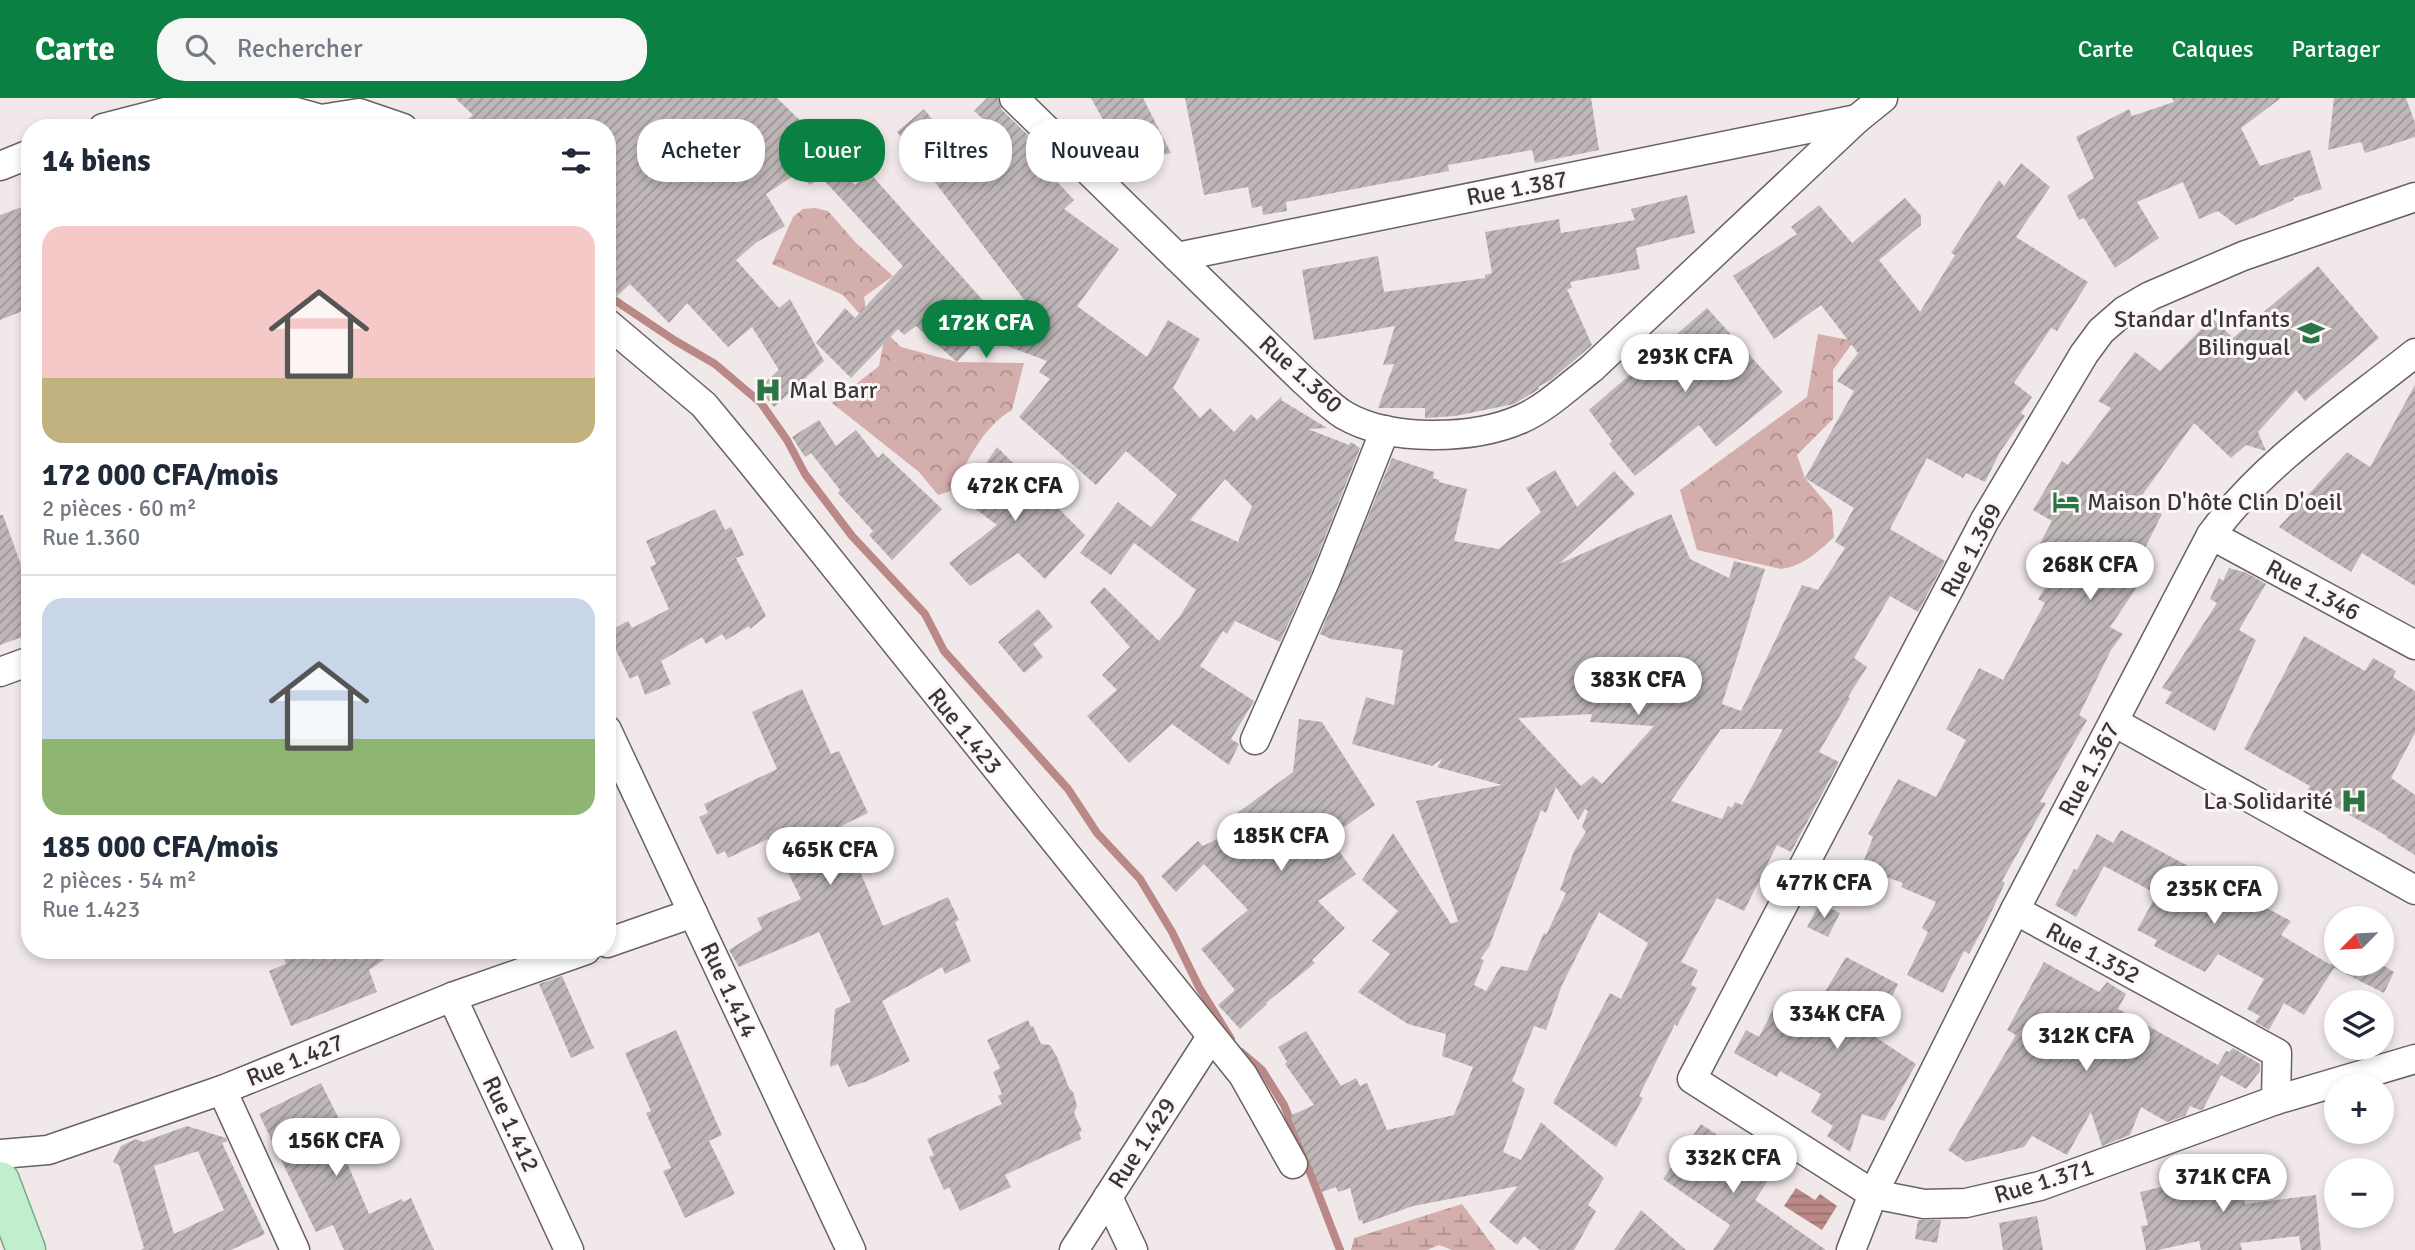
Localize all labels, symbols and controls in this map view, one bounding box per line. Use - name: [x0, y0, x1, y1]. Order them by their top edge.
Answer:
- search box: [157, 18, 647, 81]
- text: Carte: [35, 29, 115, 70]
- icon: search: [181, 30, 219, 68]
- text: Rechercher: [237, 33, 363, 65]
- text: Carte: [2078, 34, 2134, 64]
- text: Calques: [2172, 34, 2253, 64]
- text: Partager: [2291, 34, 2380, 64]
- chip: Acheter: [637, 119, 765, 182]
- chip: Louer: [779, 119, 885, 182]
- chip: Filtres: [899, 119, 1012, 182]
- chip: Nouveau: [1026, 119, 1164, 182]
- icon: filters: [557, 142, 595, 180]
- text: 14 biens: [42, 143, 151, 180]
- street label: Rue 1.387: [1464, 164, 1570, 212]
- icon: home: [256, 271, 382, 397]
- pin: 172K CFA: [914, 300, 1058, 360]
- place label: Standar d'Infants Bilingual: [2114, 304, 2290, 362]
- text: 172K CFA: [938, 308, 1034, 337]
- school or university icon: Standar d'Infants Bilingual: [2296, 318, 2326, 348]
- street label: Rue 1.360: [1253, 329, 1349, 419]
- pin: 293K CFA: [1613, 334, 1757, 394]
- text: 293K CFA: [1637, 342, 1733, 371]
- hospital icon: Mal Barr: [753, 375, 783, 405]
- place label: Mal Barr: [789, 375, 877, 405]
- text: 172 000 CFA/mois: [42, 457, 278, 494]
- pin: 472K CFA: [943, 464, 1087, 523]
- text: 472K CFA: [967, 471, 1063, 500]
- hotel icon: Maison D'hôte Clin D'oeil: [2051, 487, 2081, 517]
- place label: Maison D'hôte Clin D'oeil: [2087, 487, 2343, 517]
- text: 2 pièces · 60 m²: [42, 494, 197, 523]
- street label: Rue 1.369: [1934, 498, 2008, 602]
- text: Rue 1.360: [42, 523, 140, 552]
- pin: 268K CFA: [2018, 542, 2162, 602]
- text: 268K CFA: [2042, 550, 2138, 579]
- street label: Rue 1.346: [2261, 553, 2365, 627]
- icon: home: [256, 643, 382, 769]
- pin: 383K CFA: [1566, 658, 1710, 717]
- text: 383K CFA: [1590, 665, 1686, 694]
- street label: Rue 1.423: [921, 682, 1009, 780]
- street label: Rue 1.367: [2052, 717, 2126, 821]
- place label: La Solidarité: [2203, 786, 2333, 816]
- hospital icon: La Solidarité: [2339, 786, 2369, 816]
- pin: 185K CFA: [1209, 814, 1353, 873]
- text: 185K CFA: [1233, 821, 1329, 850]
- pin: 465K CFA: [758, 828, 902, 887]
- text: 185 000 CFA/mois: [42, 829, 278, 866]
- text: 465K CFA: [782, 835, 878, 864]
- pin: 477K CFA: [1752, 860, 1896, 920]
- text: 2 pièces · 54 m²: [42, 866, 197, 895]
- pin: 235K CFA: [2142, 866, 2286, 926]
- text: 477K CFA: [1776, 868, 1872, 897]
- text: 235K CFA: [2166, 874, 2262, 903]
- text: Rue 1.423: [42, 895, 140, 924]
- north arrow: [2324, 906, 2394, 976]
- map controls: [2324, 906, 2394, 1228]
- street label: Rue 1.352: [2041, 916, 2145, 990]
- street label: Rue 1.414: [694, 937, 764, 1043]
- button: layers: [2324, 990, 2394, 1060]
- pin: 334K CFA: [1765, 992, 1909, 1051]
- text: 334K CFA: [1789, 999, 1885, 1028]
- pin: 312K CFA: [2014, 1014, 2158, 1073]
- text: 312K CFA: [2038, 1021, 2134, 1050]
- street label: Rue 1.427: [242, 1027, 348, 1093]
- street label: Rue 1.412: [476, 1071, 546, 1177]
- button: +: [2324, 1074, 2394, 1144]
- street label: Rue 1.429: [1102, 1092, 1182, 1194]
- pin: 156K CFA: [264, 1118, 408, 1178]
- text: 156K CFA: [288, 1126, 384, 1155]
- pin: 332K CFA: [1661, 1136, 1805, 1195]
- text: 332K CFA: [1685, 1143, 1781, 1172]
- street label: Rue 1.371: [1991, 1152, 2097, 1210]
- pin: 371K CFA: [2151, 1154, 2295, 1214]
- button: −: [2324, 1158, 2394, 1228]
- text: 371K CFA: [2175, 1162, 2271, 1191]

